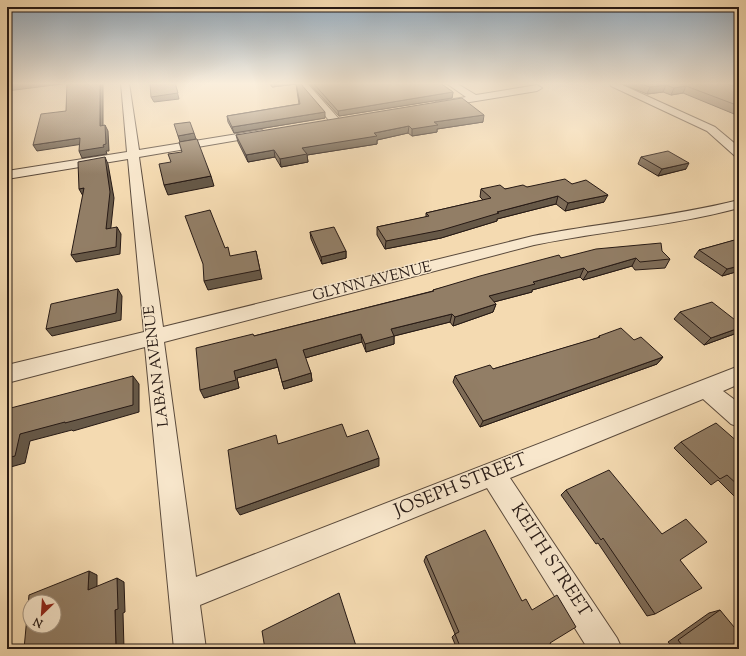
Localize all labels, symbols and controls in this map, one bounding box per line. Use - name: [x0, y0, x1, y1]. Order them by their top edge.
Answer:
- street label: GLYNN AVENUE: [310, 257, 434, 307]
- street label: LABAN AVENUE: [139, 304, 175, 428]
- street label: JOSEPH STREET: [390, 447, 532, 525]
- street label: KEITH STREET: [503, 499, 597, 623]
- north arrow: [22, 594, 62, 634]
- text: N: [31, 613, 46, 632]

